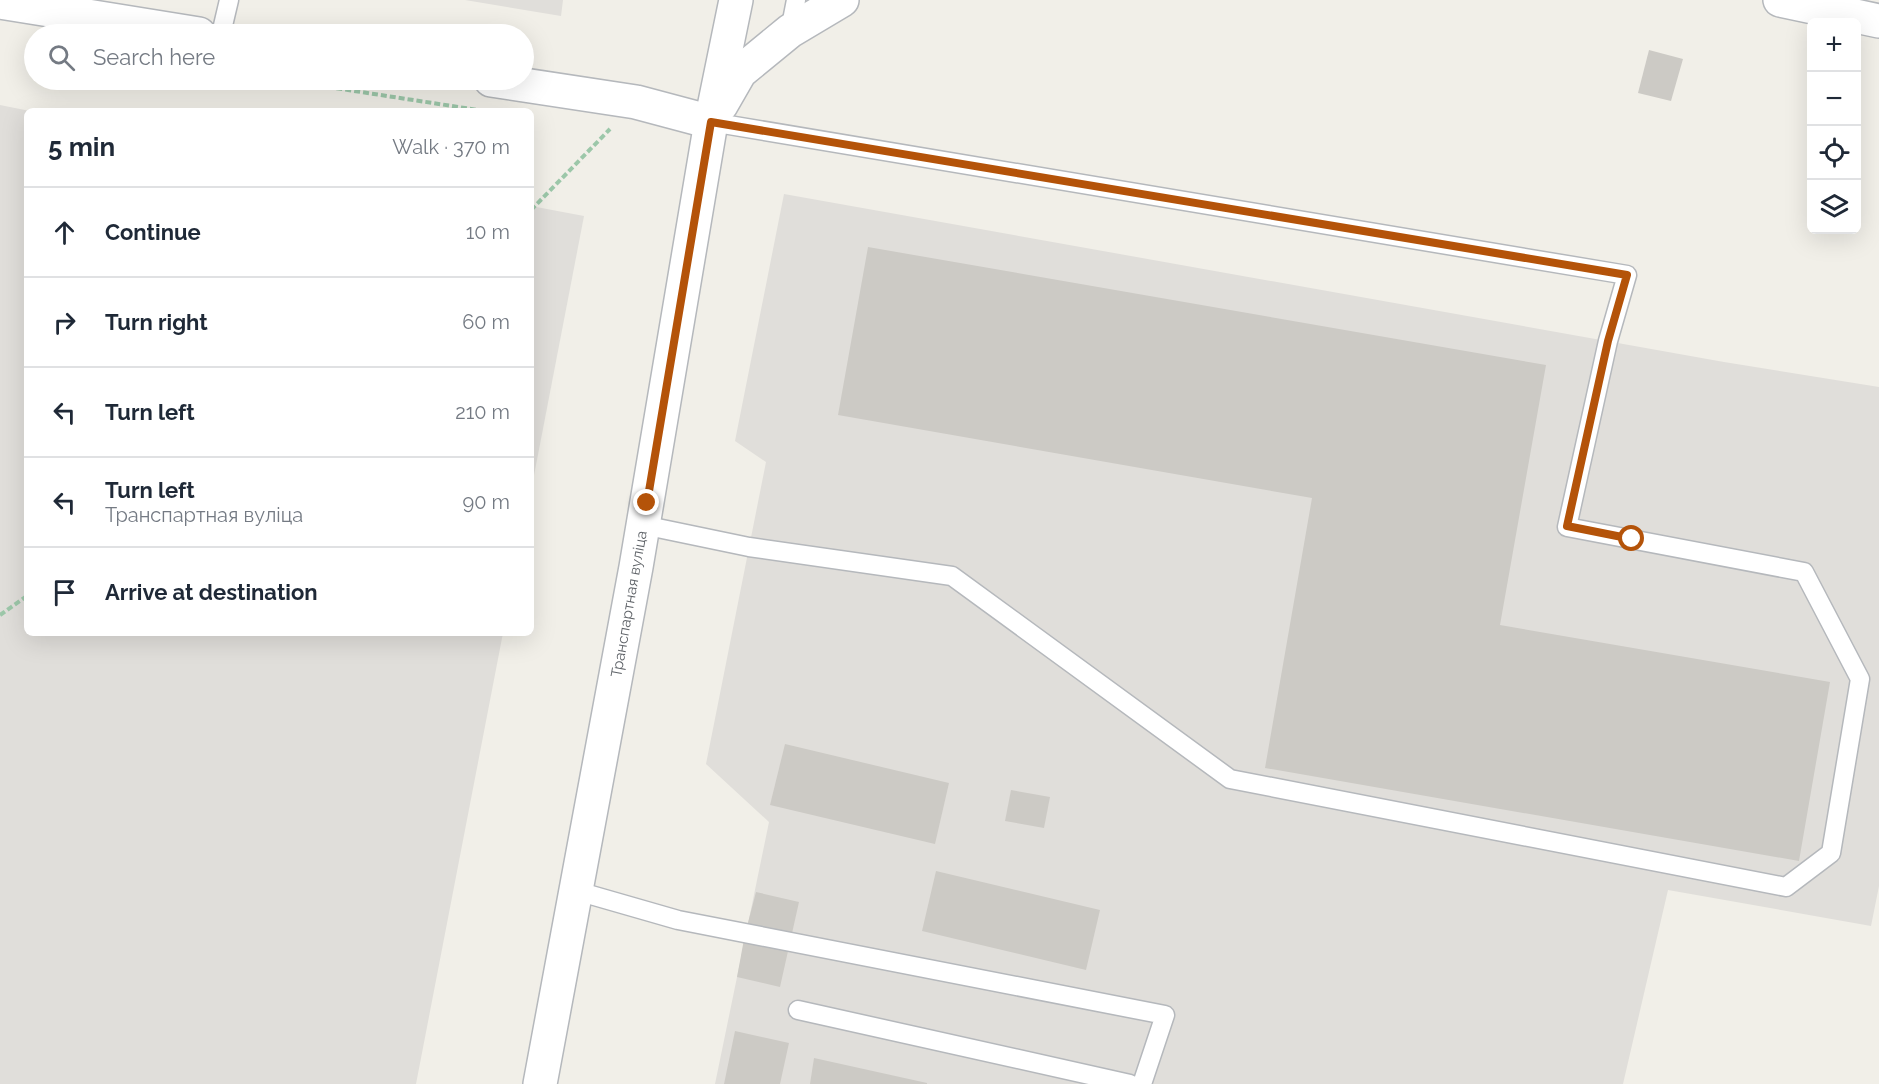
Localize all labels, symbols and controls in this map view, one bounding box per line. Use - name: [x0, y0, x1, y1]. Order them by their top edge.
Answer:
- map controls: [1807, 18, 1861, 234]
- button: +: [1807, 18, 1861, 72]
- search box: [24, 24, 534, 90]
- icon: search: [45, 41, 78, 74]
- text: Search here: [93, 44, 215, 70]
- button: −: [1807, 72, 1861, 126]
- button: locate: [1807, 126, 1861, 180]
- text: 5 min: [48, 132, 115, 162]
- text: Walk · 370 m: [392, 135, 510, 159]
- button: layers: [1807, 180, 1861, 234]
- icon: ahead: [48, 216, 81, 249]
- text: Continue: [105, 219, 201, 245]
- text: 10 m: [466, 220, 510, 244]
- icon: right: [48, 306, 81, 339]
- text: Turn right: [105, 309, 208, 335]
- text: 60 m: [462, 310, 510, 334]
- icon: left: [48, 396, 81, 429]
- text: Turn left: [105, 399, 195, 425]
- text: 210 m: [455, 400, 510, 424]
- text: Turn left: [105, 477, 195, 503]
- icon: left: [48, 486, 81, 519]
- route end: [633, 489, 659, 515]
- text: 90 m: [463, 490, 510, 514]
- text: Транспартная вуліца: [105, 503, 303, 527]
- route start: [1618, 525, 1644, 551]
- street label: Транспартная вуліца: [607, 529, 651, 679]
- icon: arrive: [48, 576, 81, 609]
- text: Arrive at destination: [105, 579, 318, 605]

